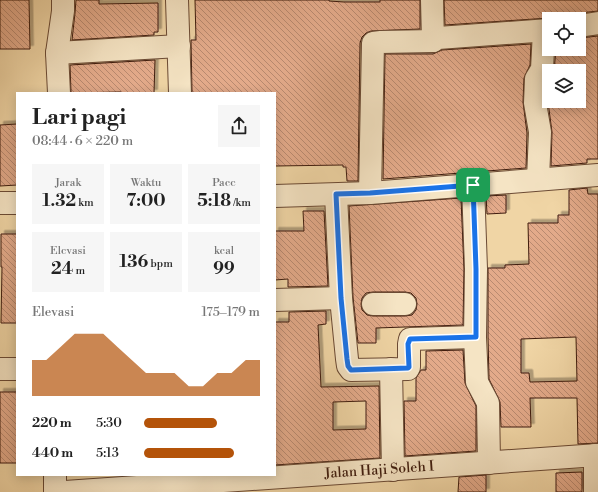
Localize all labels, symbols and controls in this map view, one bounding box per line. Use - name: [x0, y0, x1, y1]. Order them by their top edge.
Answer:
- map controls: [542, 12, 586, 108]
- button: locate: [542, 12, 586, 56]
- button: layers: [542, 64, 586, 108]
- text: Lari pagi: [32, 104, 126, 131]
- button: share: [218, 105, 260, 147]
- text: 08:44 · 6 × 220 m: [32, 133, 133, 149]
- pin: [456, 168, 490, 202]
- icon: arrive: [462, 174, 484, 196]
- text: Jarak: [55, 176, 81, 190]
- text: Waktu: [131, 176, 161, 190]
- text: Pace: [212, 176, 236, 190]
- text: 1.32: [42, 190, 76, 212]
- text: 7:00: [126, 190, 166, 212]
- text: 5:18: [197, 190, 231, 212]
- text: km: [76, 196, 94, 210]
- text: /km: [231, 196, 251, 210]
- text: Elevasi: [50, 244, 86, 258]
- text: kcal: [214, 244, 234, 258]
- text: 136: [119, 251, 148, 273]
- text: bpm: [148, 257, 173, 271]
- text: 24: [51, 258, 73, 280]
- text: 99: [213, 258, 235, 280]
- text: m: [73, 264, 85, 278]
- text: Elevasi: [32, 304, 74, 320]
- text: 175–179 m: [201, 304, 260, 320]
- text: 220 m: [32, 415, 72, 431]
- text: 5:30: [96, 415, 122, 431]
- text: 440 m: [32, 445, 73, 461]
- text: 5:13: [96, 445, 119, 461]
- street label: Jalan Haji Soleh I: [323, 457, 435, 483]

